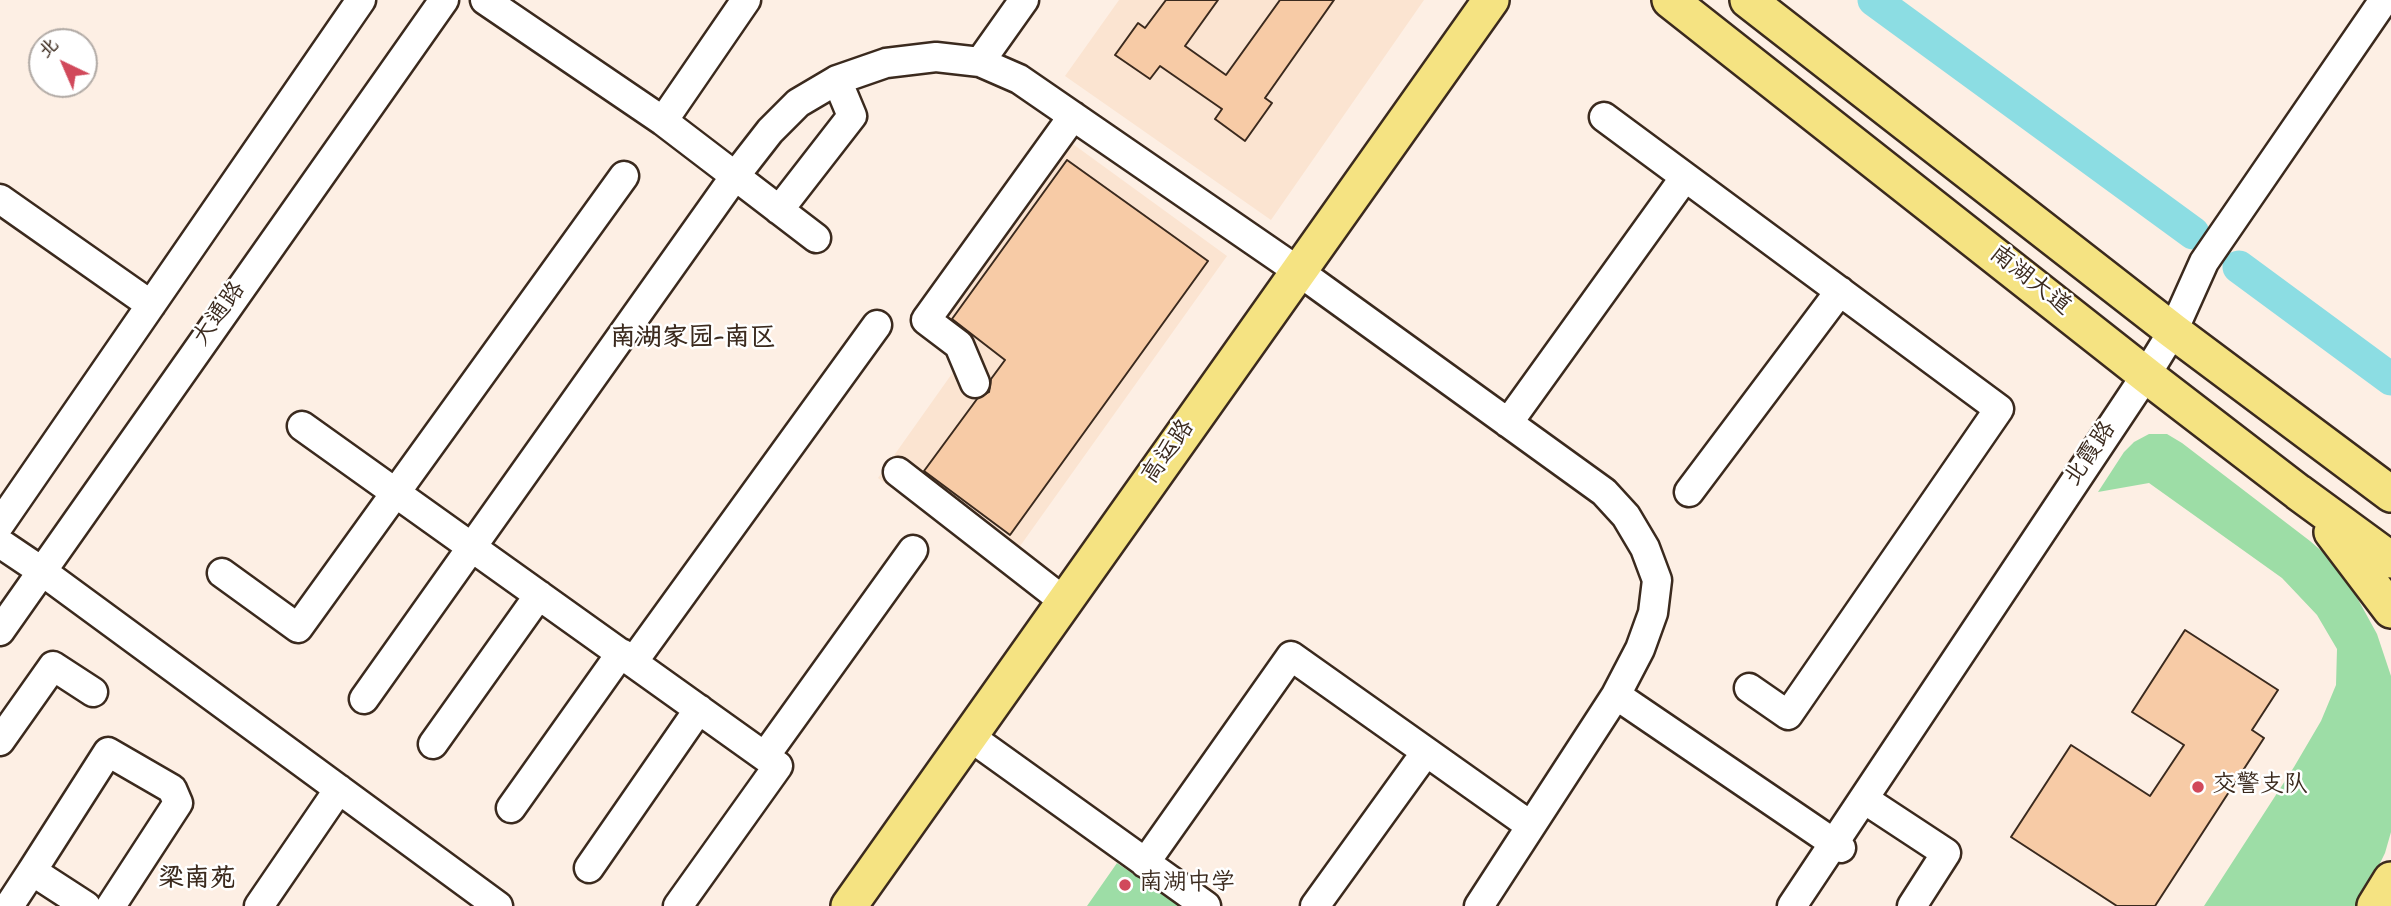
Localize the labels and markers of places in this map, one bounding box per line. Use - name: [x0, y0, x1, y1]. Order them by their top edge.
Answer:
- place label: 交警支队: [2212, 773, 2308, 801]
- marker: 交警支队: [2190, 779, 2206, 795]
- place label: 南湖中学: [1139, 871, 1235, 899]
- marker: 南湖中学: [1117, 877, 1133, 893]

